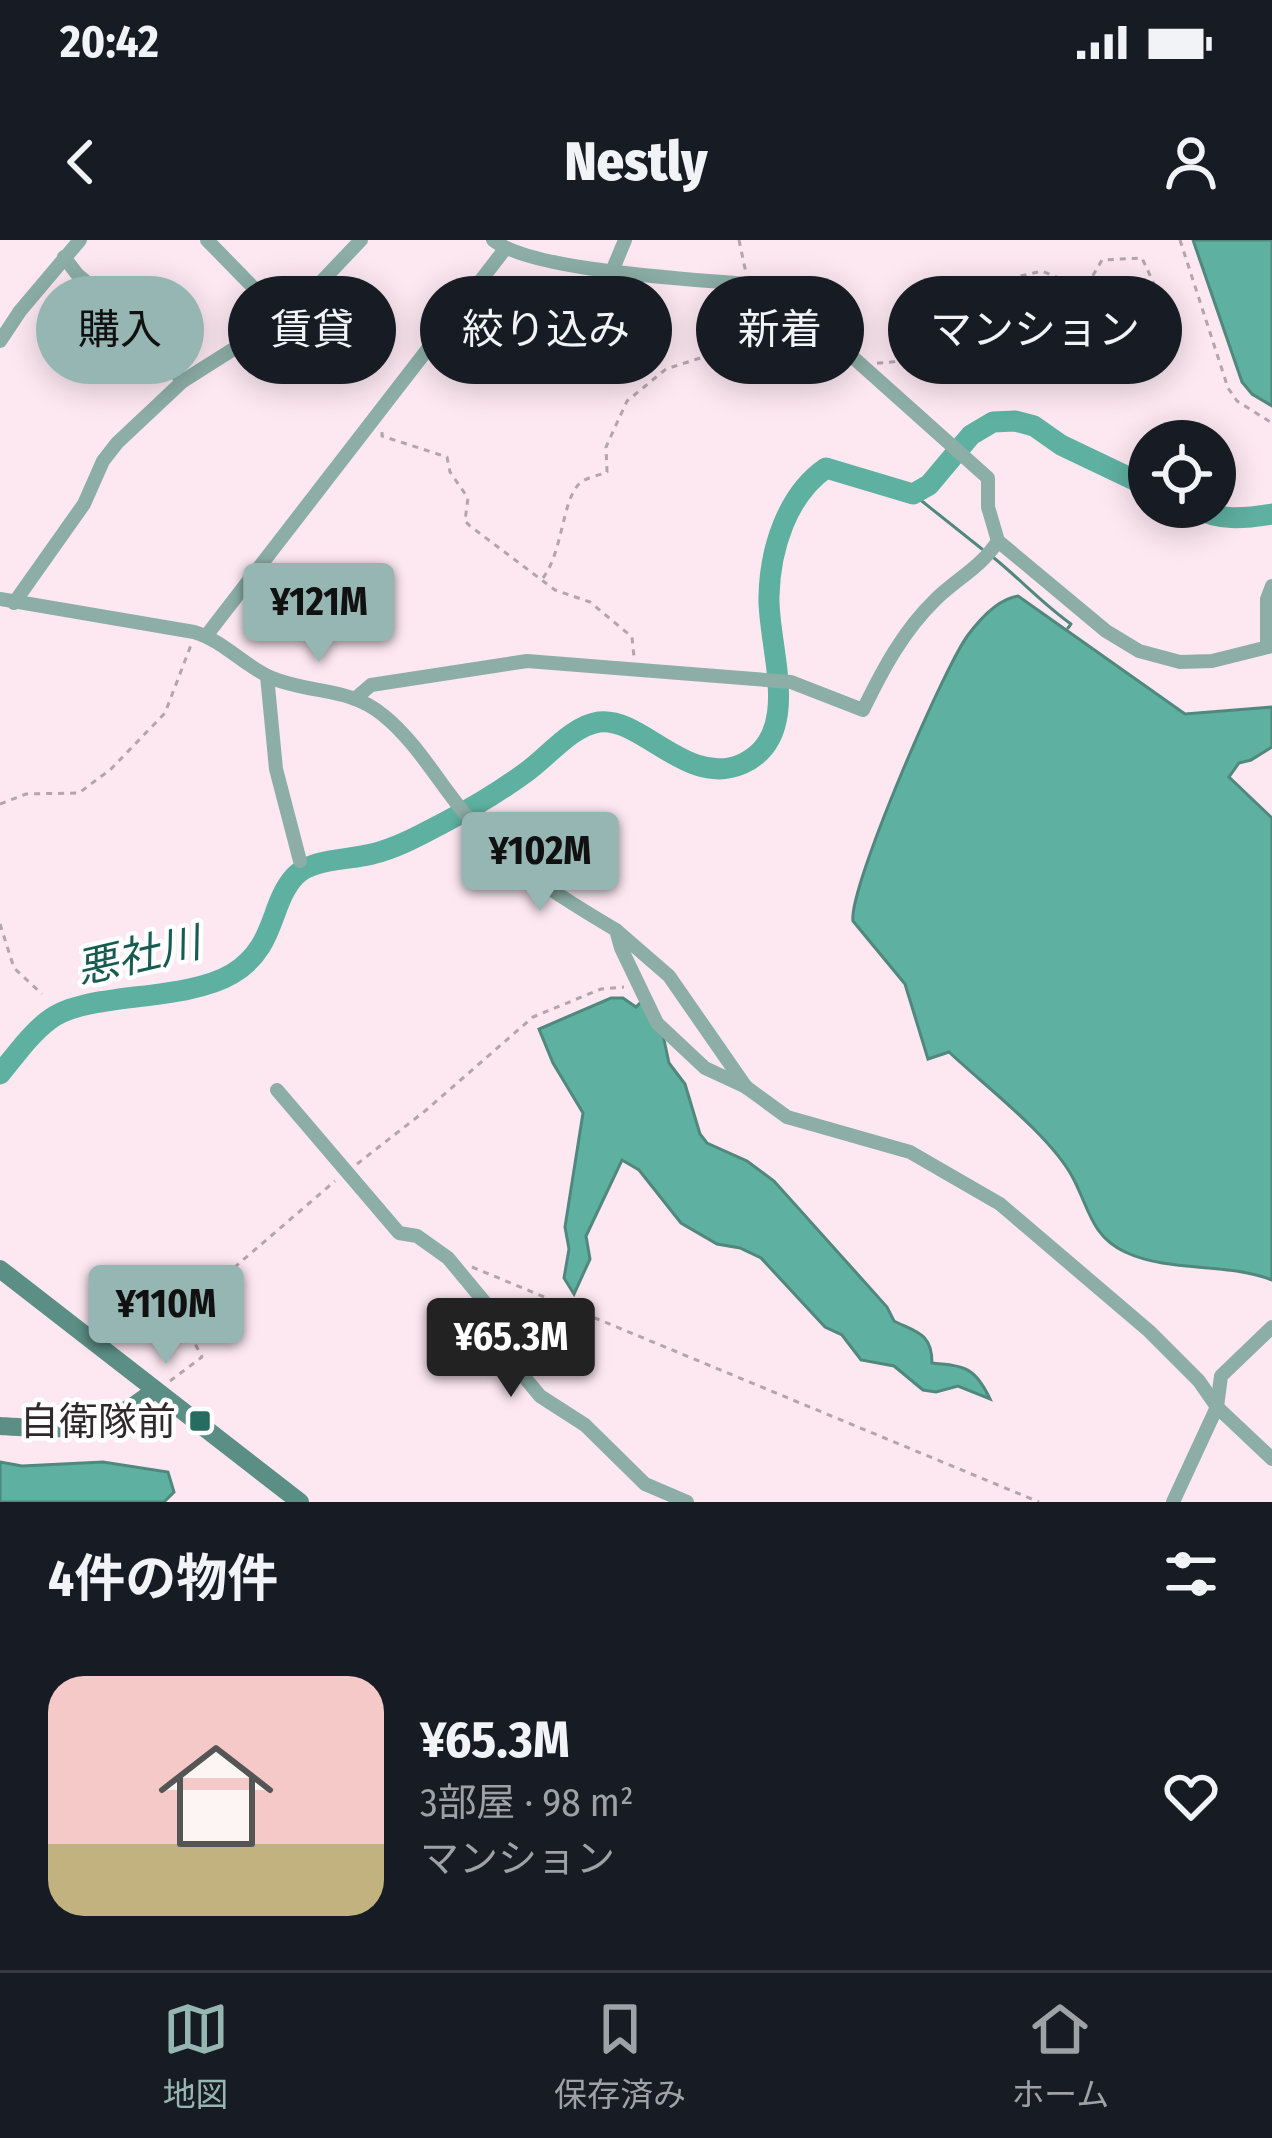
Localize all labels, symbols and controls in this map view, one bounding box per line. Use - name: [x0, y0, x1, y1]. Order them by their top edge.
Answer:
- text: 20:42: [60, 15, 159, 69]
- icon: back: [48, 129, 114, 195]
- icon: person: [1158, 129, 1224, 195]
- text: Nestly: [565, 130, 707, 194]
- chip: 購入: [36, 276, 204, 384]
- chip: 賃貸: [228, 276, 396, 384]
- chip: 絞り込み: [420, 276, 672, 384]
- chip: 新着: [696, 276, 864, 384]
- chip: マンション: [888, 276, 1182, 384]
- map controls: [1128, 420, 1236, 528]
- button: locate: [1128, 420, 1236, 528]
- pin: ¥121M: [235, 563, 403, 665]
- text: ¥121M: [270, 579, 368, 625]
- pin: ¥102M: [456, 812, 624, 914]
- text: ¥102M: [489, 828, 591, 874]
- water label: 悪社川: [71, 917, 209, 995]
- pin: ¥110M: [82, 1265, 250, 1367]
- text: ¥110M: [116, 1281, 216, 1327]
- pin: ¥65.3M: [413, 1298, 609, 1400]
- text: ¥65.3M: [454, 1314, 568, 1360]
- place label: 自衛隊前: [20, 1399, 176, 1445]
- marker: 自衛隊前: [187, 1408, 213, 1434]
- icon: filters: [1158, 1541, 1224, 1607]
- text: 4件の物件: [48, 1548, 278, 1610]
- text: ¥65.3M: [420, 1709, 570, 1771]
- icon: home: [144, 1724, 288, 1868]
- icon: heart: [1158, 1763, 1224, 1829]
- text: 3部屋 · 98 m²: [420, 1780, 634, 1826]
- text: マンション: [420, 1836, 615, 1882]
- tab: 地図: [163, 1996, 229, 2116]
- tab: 保存済み: [554, 1996, 686, 2116]
- tab: ホーム: [1011, 1996, 1109, 2116]

